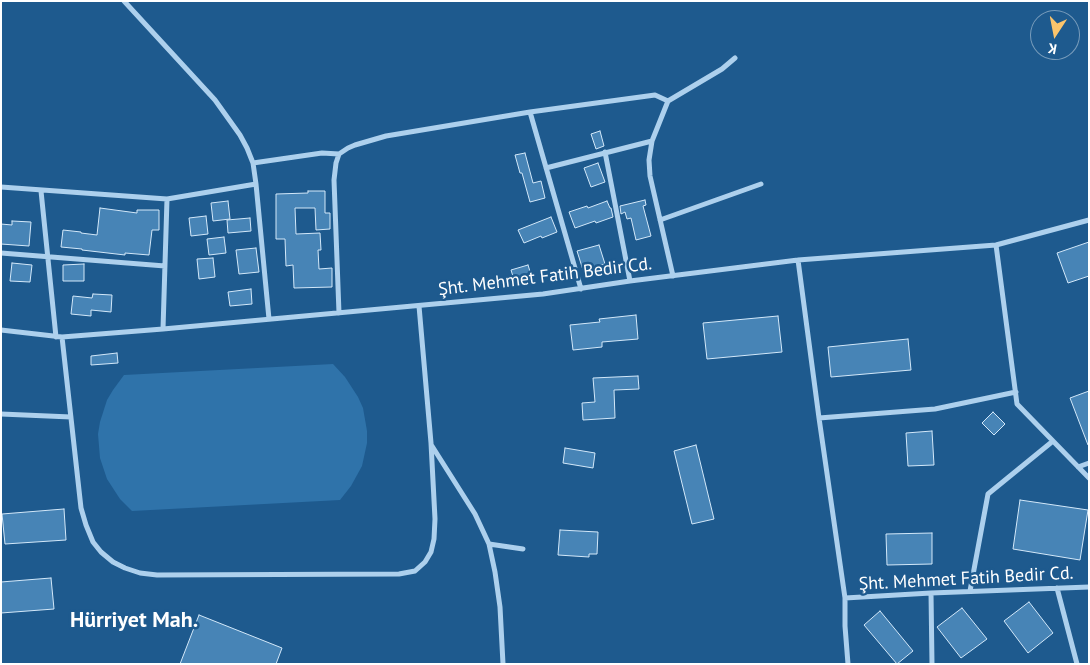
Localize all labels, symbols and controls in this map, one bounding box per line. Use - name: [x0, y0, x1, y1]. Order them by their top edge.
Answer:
- north arrow: [1030, 10, 1080, 60]
- text: K: [1046, 39, 1058, 58]
- street label: Şht. Mehmet Fatih Bedir Cd.: [437, 253, 653, 301]
- street label: Şht. Mehmet Fatih Bedir Cd.: [858, 563, 1074, 595]
- district label: Hürriyet Mah.: [70, 608, 198, 634]

